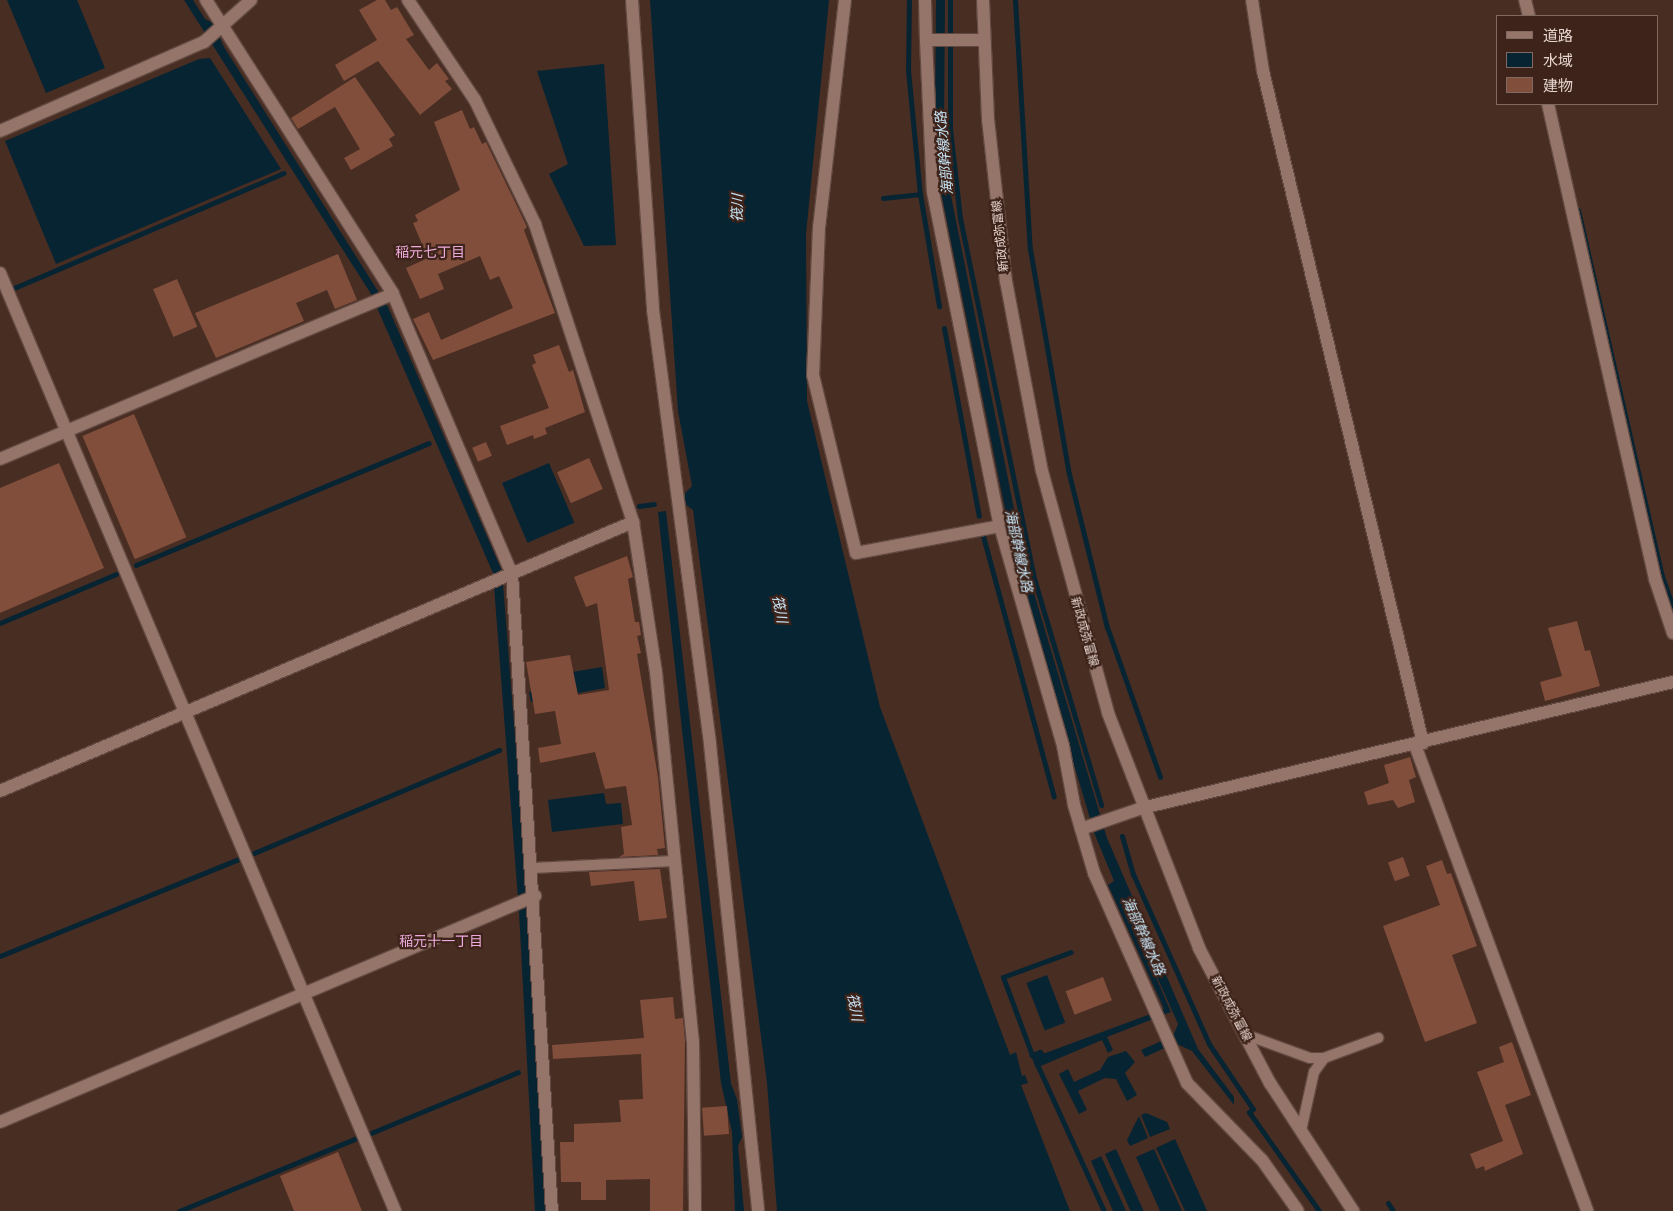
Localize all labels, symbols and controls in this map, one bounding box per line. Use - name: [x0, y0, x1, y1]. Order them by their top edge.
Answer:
- legend: [1496, 15, 1658, 105]
- text: 道路: [1543, 27, 1573, 44]
- text: 水域: [1543, 52, 1573, 69]
- text: 建物: [1543, 77, 1573, 94]
- water label: 海部幹線水路: [932, 110, 956, 196]
- water label: 筏川: [728, 194, 746, 222]
- street label: 新政成弥富線: [990, 199, 1012, 273]
- district label: 稲元七丁目: [395, 244, 465, 260]
- water label: 海部幹線水路: [1002, 508, 1036, 594]
- water label: 筏川: [769, 594, 791, 624]
- street label: 新政成弥富線: [1067, 595, 1101, 669]
- water label: 海部幹線水路: [1119, 894, 1169, 978]
- district label: 稲元十一丁目: [399, 933, 483, 949]
- street label: 新政成弥富線: [1208, 974, 1254, 1044]
- water label: 筏川: [844, 992, 866, 1022]

